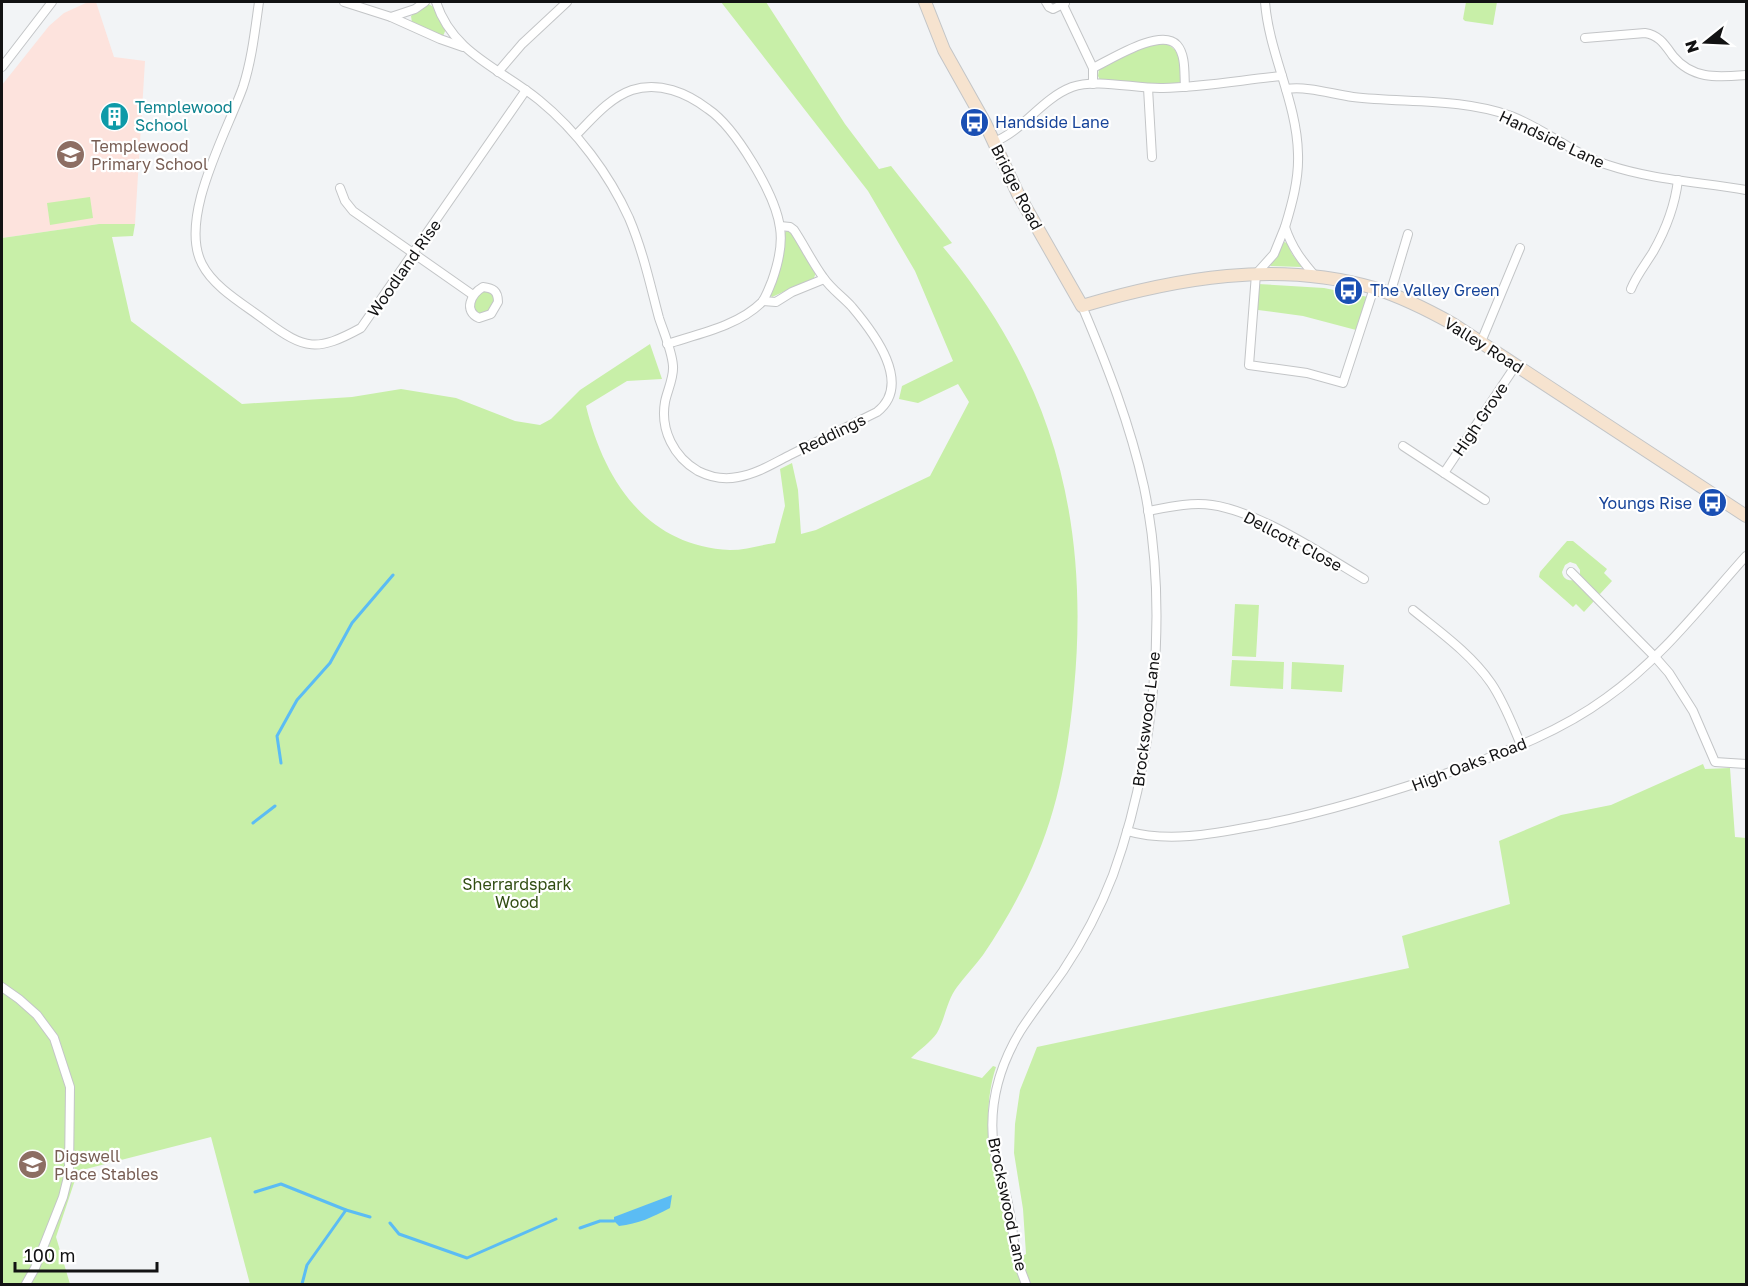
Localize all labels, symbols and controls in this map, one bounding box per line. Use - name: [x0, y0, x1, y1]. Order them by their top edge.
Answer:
- north arrow: [1676, 12, 1736, 72]
- text: N: [1680, 38, 1703, 56]
- place label: Templewood School: [135, 97, 233, 135]
- building icon: Templewood School: [98, 100, 130, 132]
- bus stop icon: Handside Lane: [958, 106, 990, 138]
- street label: Handside Lane: [1496, 106, 1608, 172]
- place label: Handside Lane: [995, 112, 1109, 132]
- place label: Templewood Primary School: [91, 136, 208, 174]
- school or university icon: Templewood Primary School: [54, 139, 86, 171]
- street label: Bridge Road: [987, 141, 1047, 233]
- street label: Woodland Rise: [363, 215, 445, 321]
- bus stop icon: The Valley Green: [1333, 274, 1365, 306]
- place label: The Valley Green: [1370, 280, 1500, 300]
- street label: Valley Road: [1441, 313, 1527, 377]
- street label: High Grove: [1448, 378, 1512, 460]
- street label: Reddings: [795, 409, 869, 459]
- bus stop icon: Youngs Rise: [1697, 487, 1729, 519]
- place label: Youngs Rise: [1599, 493, 1692, 513]
- street label: Dellcott Close: [1240, 507, 1346, 575]
- street label: Brockswood Lane: [1128, 650, 1164, 788]
- street label: High Oaks Road: [1409, 733, 1529, 795]
- park label: Sherrardspark Wood: [462, 874, 572, 912]
- street label: Brockswood Lane: [984, 1135, 1032, 1273]
- place label: Digswell Place Stables: [54, 1146, 159, 1184]
- school or university icon: Digswell Place Stables: [17, 1149, 49, 1181]
- scale bar: [15, 1235, 158, 1273]
- text: 100 m: [24, 1244, 75, 1266]

